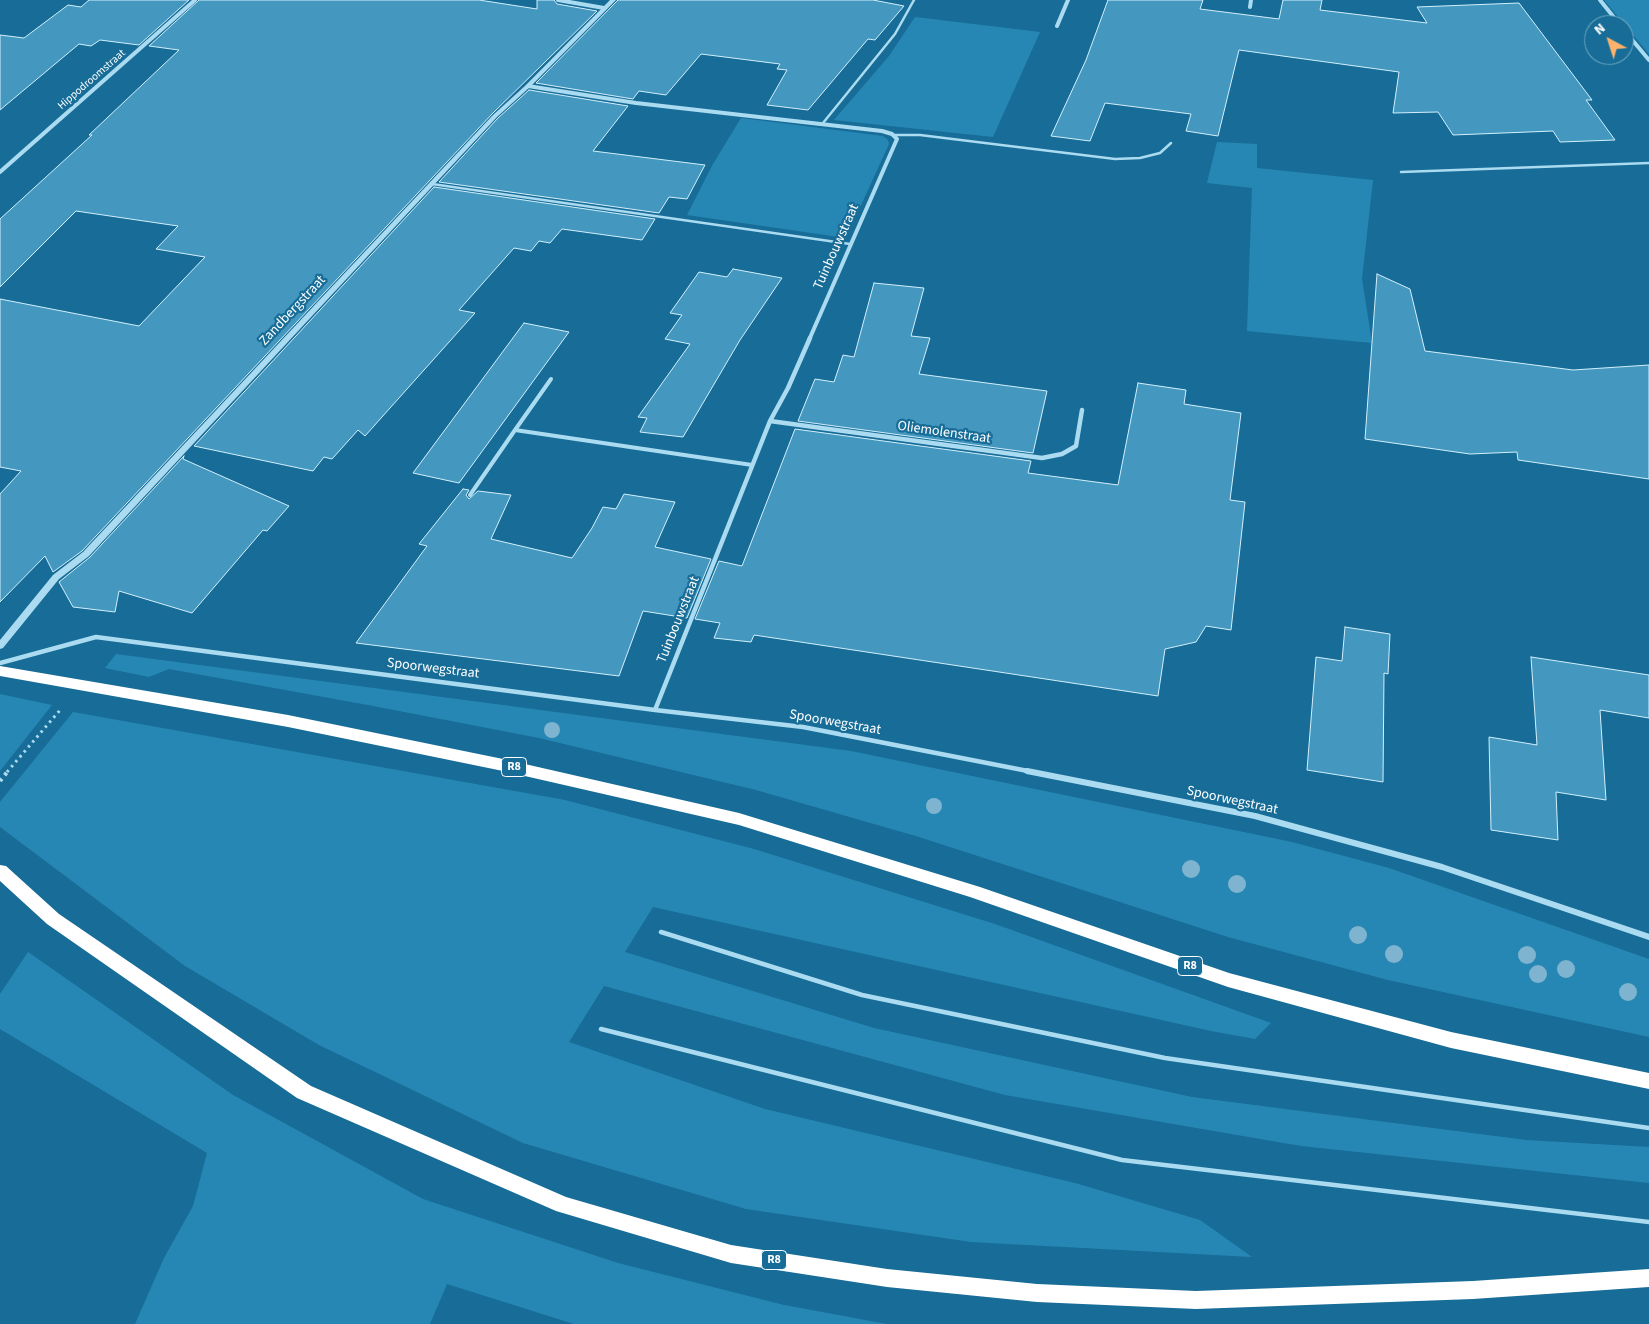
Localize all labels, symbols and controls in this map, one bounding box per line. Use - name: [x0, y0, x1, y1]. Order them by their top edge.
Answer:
- north arrow: [1584, 15, 1634, 65]
- text: N: [1590, 19, 1610, 40]
- street label: Hippodroomstraat: [56, 47, 128, 113]
- street label: Tuinbouwstraat: [811, 202, 863, 292]
- street label: Zandbergstraat: [256, 272, 330, 350]
- street label: Oliemolenstraat: [896, 418, 992, 448]
- street label: Tuinbouwstraat: [654, 574, 704, 666]
- street label: Spoorwegstraat: [386, 655, 480, 683]
- street label: Spoorwegstraat: [788, 707, 882, 739]
- road number: R8: [502, 758, 526, 776]
- street label: Spoorwegstraat: [1185, 783, 1279, 819]
- road number: R8: [1178, 956, 1202, 976]
- road number: R8: [762, 1250, 786, 1270]

